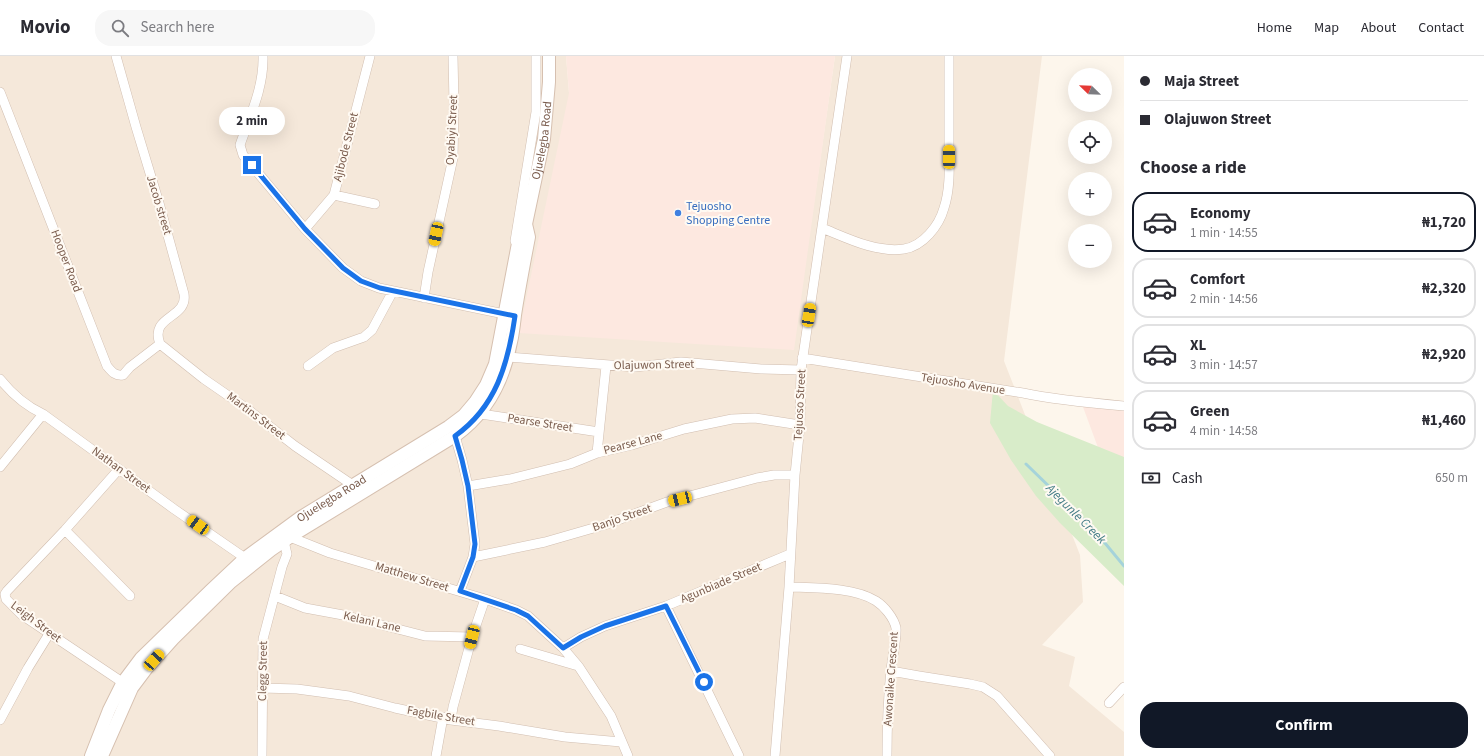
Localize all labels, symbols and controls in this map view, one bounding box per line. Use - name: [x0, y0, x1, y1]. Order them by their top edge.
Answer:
- search box: [95, 10, 375, 46]
- text: Movio: [20, 14, 71, 41]
- icon: search: [109, 17, 131, 39]
- text: Search here: [141, 17, 215, 38]
- text: Home: [1257, 18, 1292, 38]
- text: Map: [1314, 18, 1339, 38]
- text: About: [1361, 18, 1396, 38]
- text: Contact: [1418, 18, 1464, 38]
- north arrow: [1068, 68, 1112, 112]
- map controls: [1068, 68, 1112, 268]
- text: Maja Street: [1164, 71, 1239, 92]
- street label: Oyabiyi Street: [442, 95, 462, 165]
- street label: Ojuelegba Road: [527, 101, 556, 181]
- callout: 2 min: [219, 107, 285, 135]
- text: Olajuwon Street: [1164, 109, 1271, 130]
- street label: Ajibode Street: [329, 111, 363, 183]
- text: 2 min: [236, 112, 268, 130]
- button: locate: [1068, 120, 1112, 164]
- car: [943, 145, 955, 169]
- text: Choose a ride: [1140, 155, 1246, 180]
- route end: [243, 156, 261, 174]
- button: +: [1068, 172, 1112, 216]
- street label: Jacob street: [142, 173, 176, 237]
- place label: Tejuosho Shopping Centre: [686, 198, 770, 229]
- text: Economy: [1190, 203, 1251, 224]
- icon: car: [1142, 204, 1178, 240]
- marker: Tejuosho Shopping Centre: [673, 208, 683, 218]
- text: ₦1,720: [1422, 212, 1466, 233]
- car: [428, 221, 444, 247]
- button: −: [1068, 224, 1112, 268]
- text: 1 min · 14:55: [1190, 224, 1258, 242]
- street label: Hooper Road: [46, 227, 86, 295]
- text: Comfort: [1190, 269, 1245, 290]
- icon: car: [1142, 270, 1178, 306]
- text: ₦2,320: [1422, 278, 1466, 299]
- text: 2 min · 14:56: [1190, 290, 1258, 308]
- car: [801, 302, 817, 328]
- text: XL: [1190, 335, 1206, 356]
- icon: car: [1142, 336, 1178, 372]
- text: ₦2,920: [1422, 344, 1466, 365]
- street label: Olajuwon Street: [614, 356, 694, 374]
- text: 3 min · 14:57: [1190, 356, 1258, 374]
- street label: Tejuoso Street: [790, 369, 810, 441]
- street label: Tejuosho Avenue: [920, 369, 1006, 399]
- street label: Martins Street: [223, 388, 289, 444]
- text: Green: [1190, 401, 1230, 422]
- icon: car: [1142, 402, 1178, 438]
- street label: Pearse Street: [506, 409, 574, 437]
- text: ₦1,460: [1422, 410, 1466, 431]
- text: 4 min · 14:58: [1190, 422, 1258, 440]
- street label: Pearse Lane: [602, 427, 664, 459]
- street label: Nathan Street: [88, 443, 154, 497]
- icon: cash: [1140, 467, 1162, 489]
- text: Cash: [1172, 468, 1203, 489]
- text: 650 m: [1435, 469, 1468, 487]
- street label: Ojuelegba Road: [293, 470, 370, 526]
- water label: Ajegunle Creek: [1041, 479, 1111, 549]
- car: [667, 490, 693, 508]
- street label: Banjo Street: [590, 500, 654, 536]
- car: [185, 513, 211, 537]
- street label: Matthew Street: [373, 558, 451, 596]
- street label: Agunbiade Street: [678, 558, 764, 608]
- street label: Leigh Street: [7, 597, 65, 647]
- street label: Kelani Lane: [342, 607, 402, 637]
- car: [463, 624, 481, 650]
- street label: Awonaike Crescent: [879, 631, 903, 727]
- street label: Clegg Street: [254, 641, 272, 701]
- car: [142, 647, 166, 673]
- route start: [695, 673, 713, 691]
- street label: Fagbile Street: [406, 702, 476, 730]
- button: Confirm: [1140, 702, 1468, 748]

